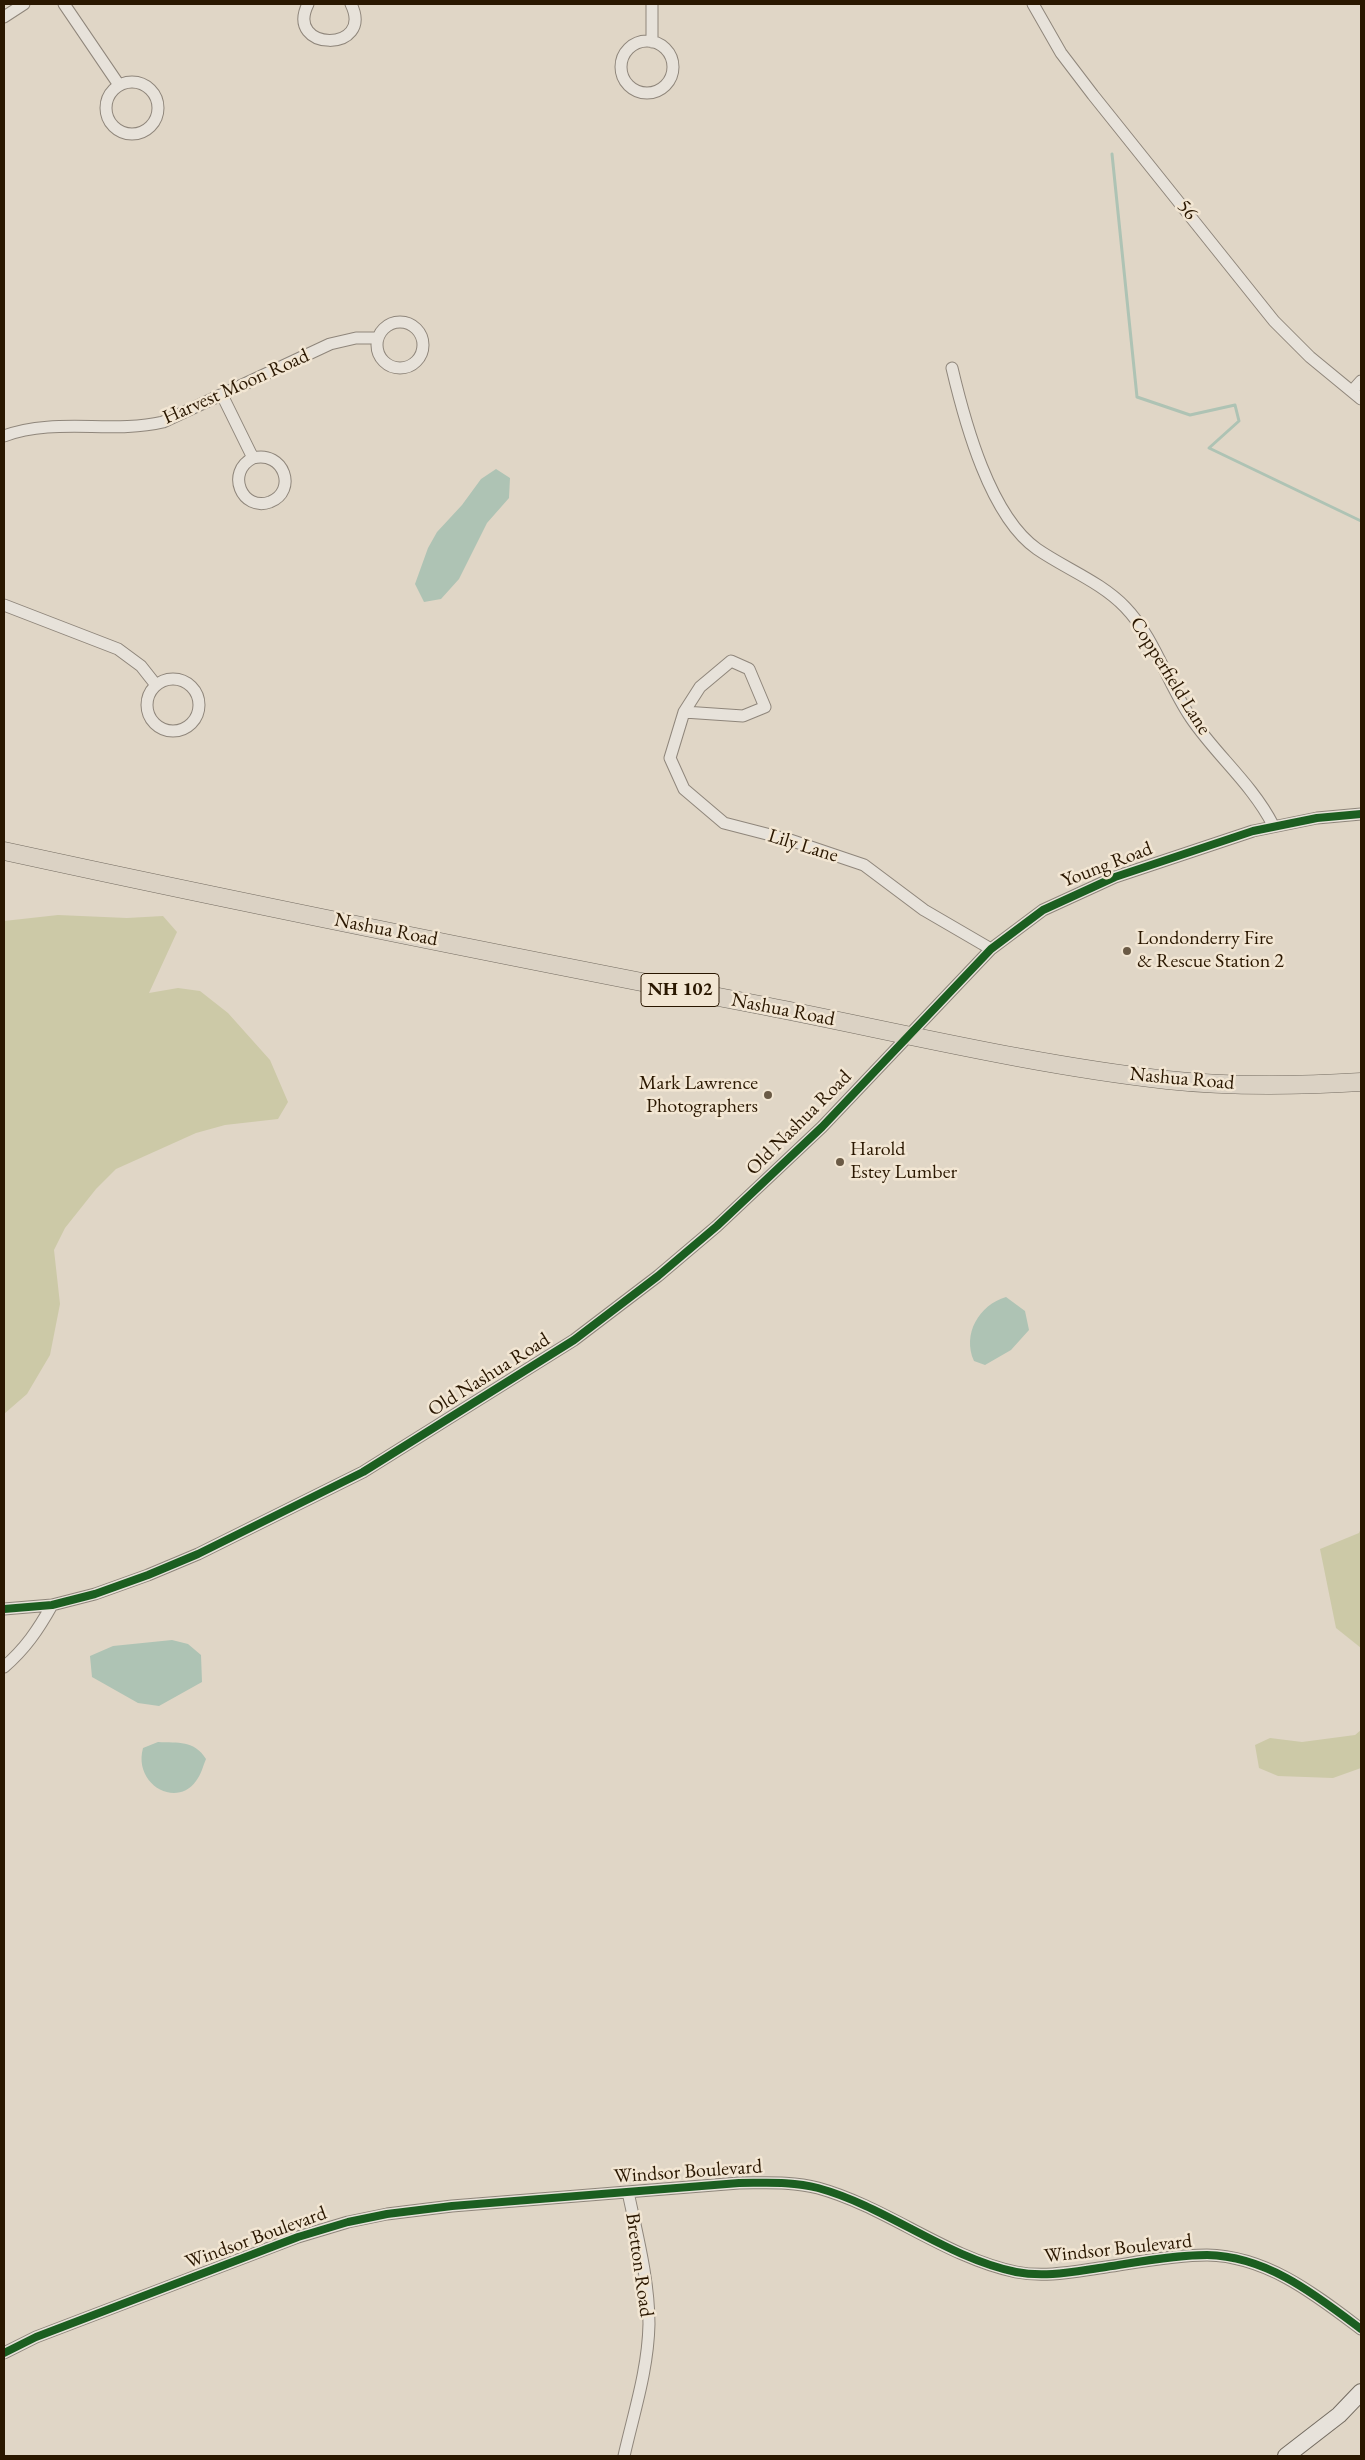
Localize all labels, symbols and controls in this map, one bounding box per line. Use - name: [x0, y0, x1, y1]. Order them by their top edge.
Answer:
- street label: 56: [1172, 195, 1202, 225]
- street label: Harvest Moon Road: [159, 344, 313, 430]
- street label: Copperfield Lane: [1124, 613, 1216, 739]
- street label: Lily Lane: [765, 824, 841, 868]
- street label: Young Road: [1058, 837, 1156, 893]
- street label: Nashua Road: [332, 908, 440, 952]
- place label: Londonderry Fire & Rescue Station 2: [1137, 927, 1284, 974]
- marker: Londonderry Fire & Rescue Station 2: [1121, 945, 1133, 957]
- road number: NH 102: [641, 974, 719, 1006]
- street label: Nashua Road: [729, 988, 837, 1032]
- street label: Nashua Road: [1129, 1062, 1235, 1096]
- street label: Old Nashua Road: [741, 1065, 857, 1181]
- place label: Mark Lawrence Photographers: [639, 1072, 758, 1119]
- marker: Mark Lawrence Photographers: [762, 1089, 774, 1101]
- place label: Harold Estey Lumber: [850, 1138, 957, 1185]
- marker: Harold Estey Lumber: [834, 1156, 846, 1168]
- street label: Old Nashua Road: [424, 1328, 554, 1422]
- street label: Windsor Boulevard: [613, 2155, 763, 2189]
- street label: Windsor Boulevard: [182, 2201, 330, 2275]
- street label: Bretton Road: [620, 2211, 658, 2319]
- street label: Windsor Boulevard: [1043, 2229, 1193, 2269]

